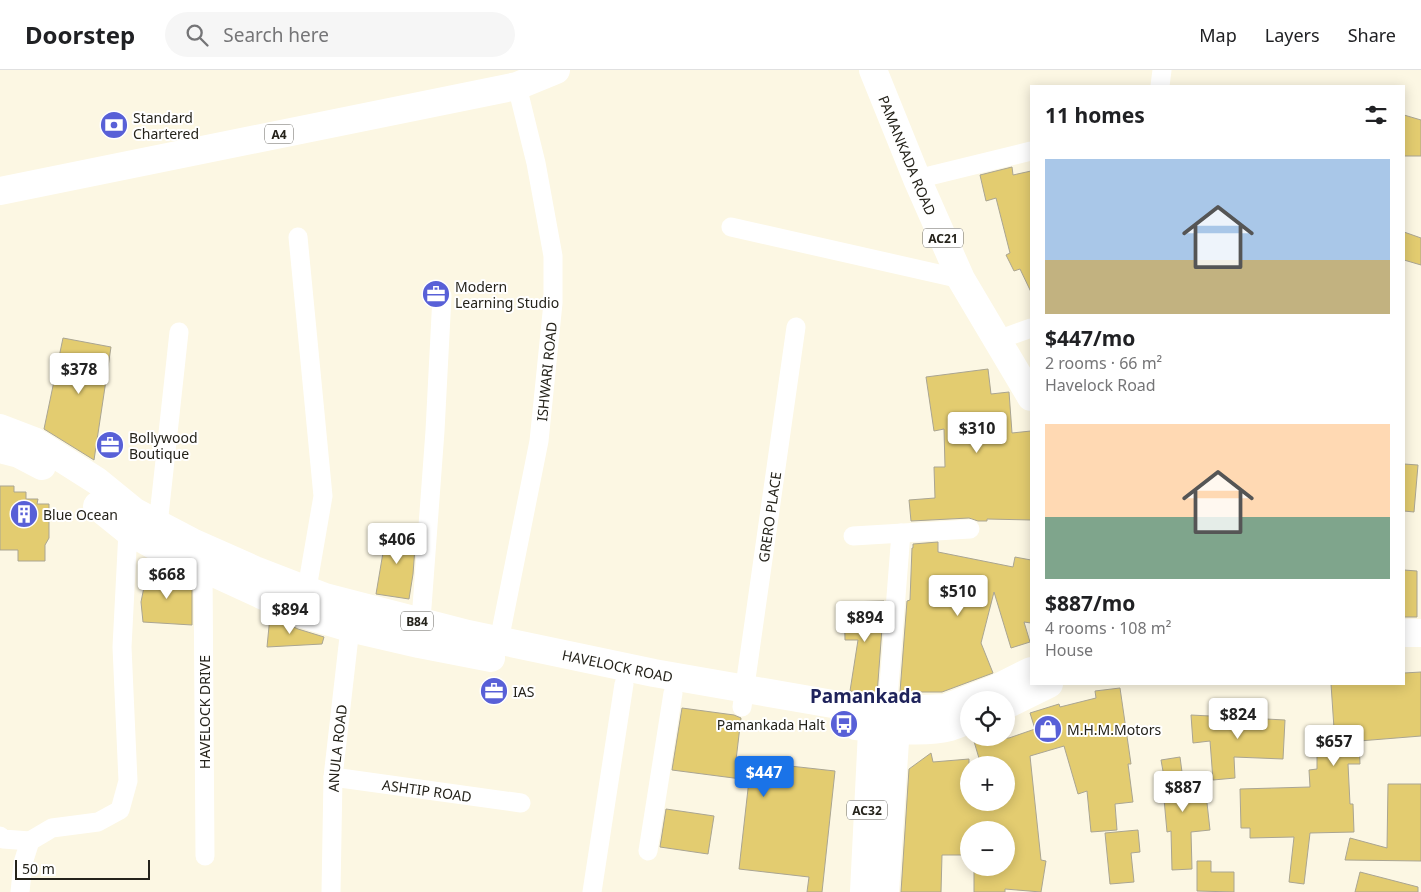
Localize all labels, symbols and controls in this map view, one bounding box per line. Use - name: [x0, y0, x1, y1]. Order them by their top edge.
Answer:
- search box: [165, 12, 515, 57]
- text: Doorstep: [25, 18, 135, 51]
- icon: search: [183, 21, 211, 49]
- text: Search here: [223, 22, 329, 48]
- text: Map: [1199, 23, 1237, 47]
- text: Layers: [1265, 23, 1320, 47]
- text: Share: [1348, 23, 1396, 47]
- street label: PAMANKADA ROAD: [875, 93, 941, 218]
- text: 11 homes: [1045, 101, 1145, 129]
- icon: filters: [1362, 101, 1390, 129]
- place label: Standard Chartered: [133, 108, 199, 143]
- bank icon: Standard Chartered: [99, 110, 129, 140]
- road number: A4: [265, 124, 293, 144]
- icon: home: [1173, 192, 1263, 282]
- road number: AC21: [923, 228, 963, 248]
- place label: Modern Learning Studio: [455, 277, 559, 312]
- office icon: Modern Learning Studio: [421, 279, 451, 309]
- street label: ISHWARI ROAD: [532, 321, 561, 422]
- text: $447/mo: [1045, 324, 1135, 352]
- pin: $378: [49, 352, 109, 395]
- text: 2 rooms · 66 m²: [1045, 352, 1162, 374]
- text: $378: [61, 358, 97, 380]
- text: Havelock Road: [1045, 374, 1156, 396]
- pin: $310: [947, 412, 1007, 454]
- text: $310: [959, 417, 995, 439]
- place label: Bollywood Boutique: [129, 428, 198, 463]
- office icon: Bollywood Boutique: [95, 430, 125, 460]
- icon: home: [1173, 457, 1263, 547]
- street label: GRERO PLACE: [753, 470, 785, 563]
- building icon: Blue Ocean: [9, 499, 39, 529]
- place label: Blue Ocean: [43, 505, 118, 524]
- pin: $406: [367, 522, 427, 565]
- text: $406: [379, 528, 415, 550]
- pin: $668: [137, 558, 197, 600]
- text: $668: [149, 563, 185, 585]
- pin: $510: [928, 574, 988, 617]
- text: $510: [940, 580, 976, 602]
- text: $887/mo: [1045, 589, 1135, 617]
- pin: $894: [260, 592, 320, 635]
- text: $894: [272, 598, 308, 620]
- pin: $894: [835, 600, 895, 643]
- text: $894: [847, 606, 883, 628]
- road number: B84: [401, 612, 433, 630]
- text: 4 rooms · 108 m²: [1045, 617, 1171, 639]
- text: House: [1045, 639, 1093, 661]
- street label: HAVELOCK ROAD: [560, 645, 674, 686]
- street label: HAVELOCK DRIVE: [195, 655, 214, 769]
- office icon: IAS: [479, 676, 509, 706]
- place label: IAS: [513, 682, 535, 701]
- district label: Pamankada: [810, 683, 922, 709]
- map controls: [960, 691, 1015, 876]
- button: locate: [960, 691, 1015, 746]
- pin: $824: [1208, 698, 1268, 740]
- street label: ANULA ROAD: [323, 703, 351, 792]
- text: $824: [1220, 703, 1256, 725]
- bus stop icon: Pamankada Halt: [829, 709, 859, 739]
- shop icon: M.H.M.Motors: [1033, 714, 1063, 744]
- place label: Pamankada Halt: [717, 715, 825, 734]
- place label: M.H.M.Motors: [1067, 720, 1161, 739]
- pin: $657: [1304, 724, 1364, 767]
- text: $657: [1316, 730, 1352, 752]
- pin: $447: [734, 756, 794, 798]
- button: +: [960, 756, 1015, 811]
- text: $447: [746, 761, 782, 783]
- pin: $887: [1153, 770, 1213, 813]
- street label: ASHTIP ROAD: [381, 774, 473, 806]
- text: $887: [1165, 776, 1201, 798]
- road number: AC32: [847, 800, 887, 820]
- button: −: [960, 821, 1015, 876]
- scale bar: [15, 857, 150, 880]
- text: 50 m: [22, 859, 55, 878]

